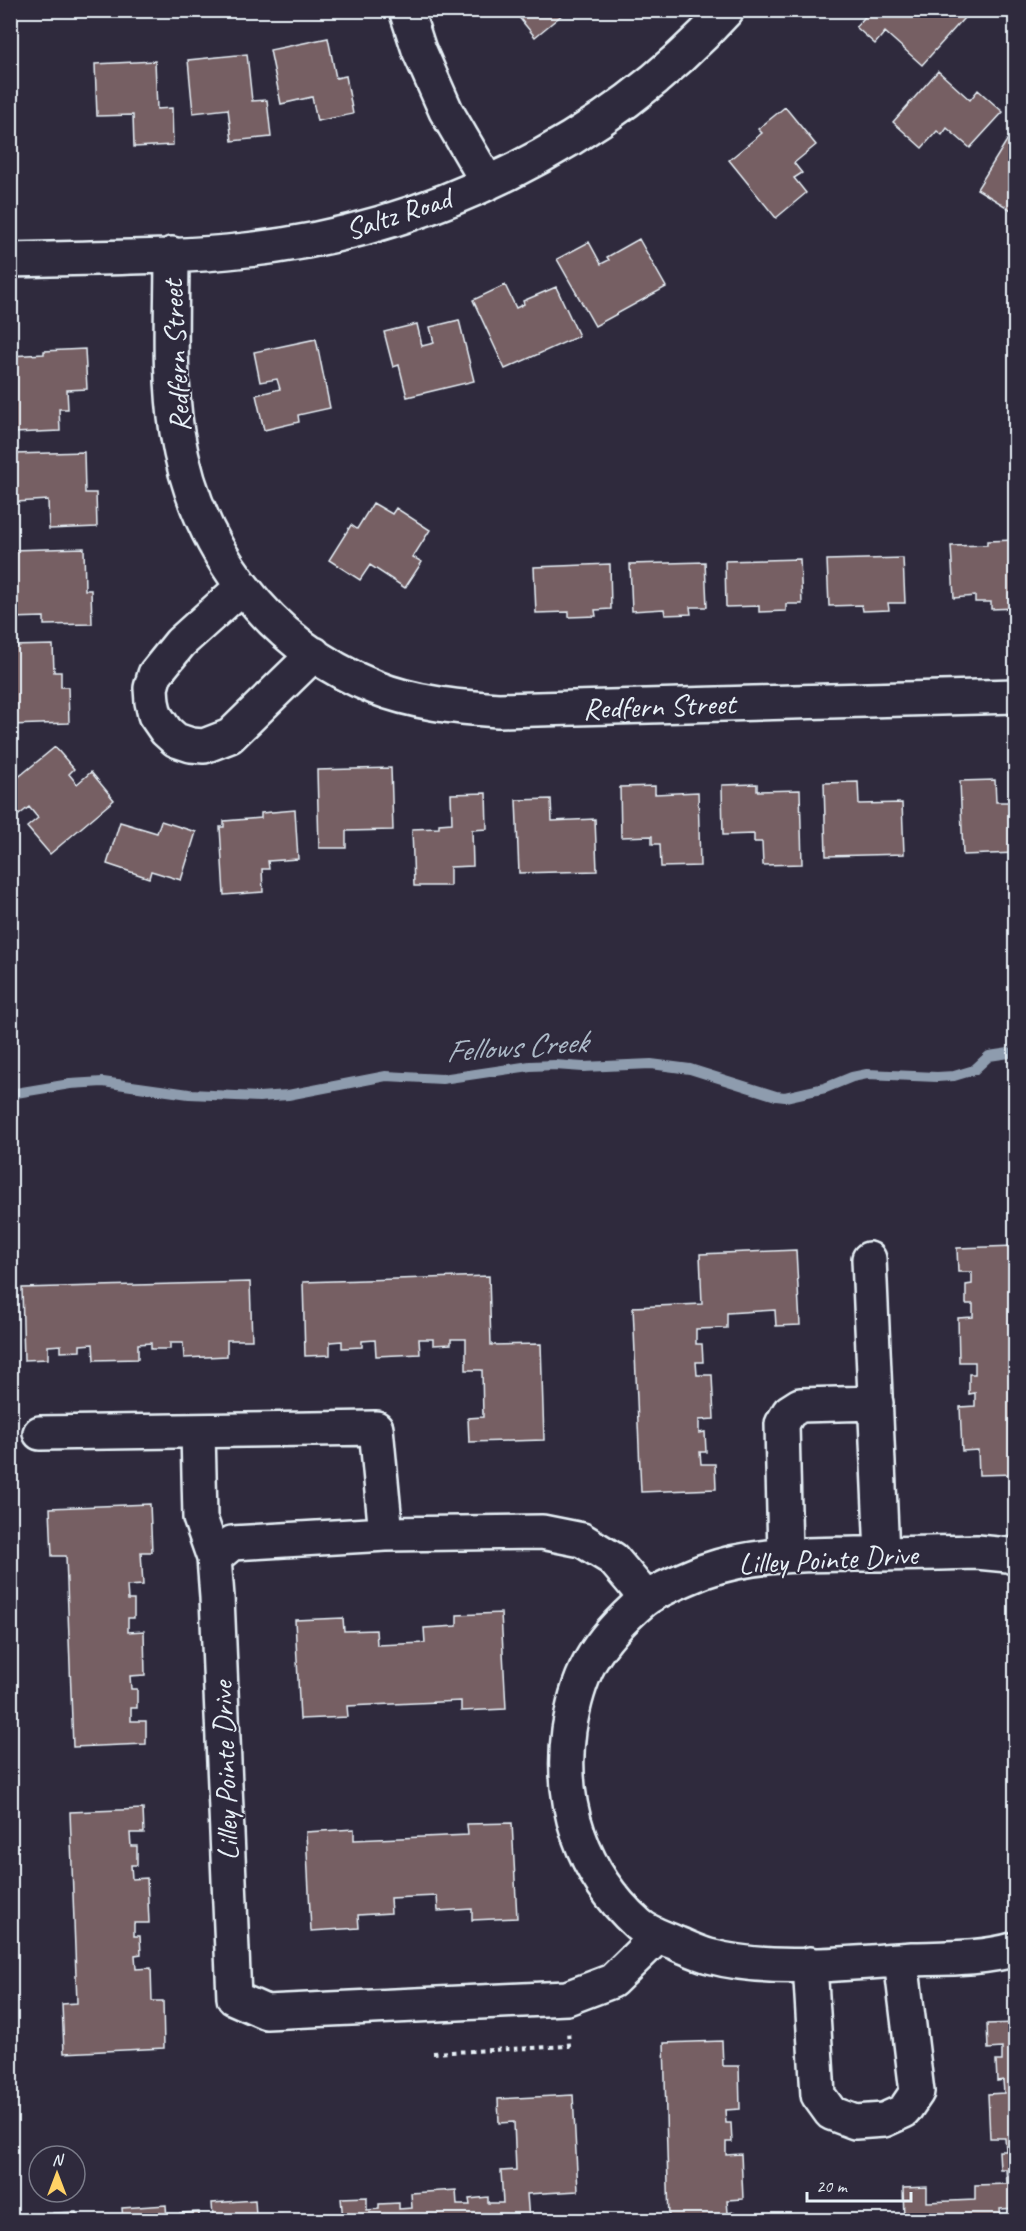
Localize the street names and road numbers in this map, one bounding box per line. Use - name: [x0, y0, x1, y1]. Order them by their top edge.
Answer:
- street label: Saltz Road: [340, 178, 460, 249]
- street label: Redfern Street: [153, 276, 199, 433]
- street label: Redfern Street: [582, 684, 739, 728]
- street label: Lilley Pointe Drive: [738, 1535, 921, 1583]
- street label: Lilley Pointe Drive: [203, 1679, 247, 1861]

